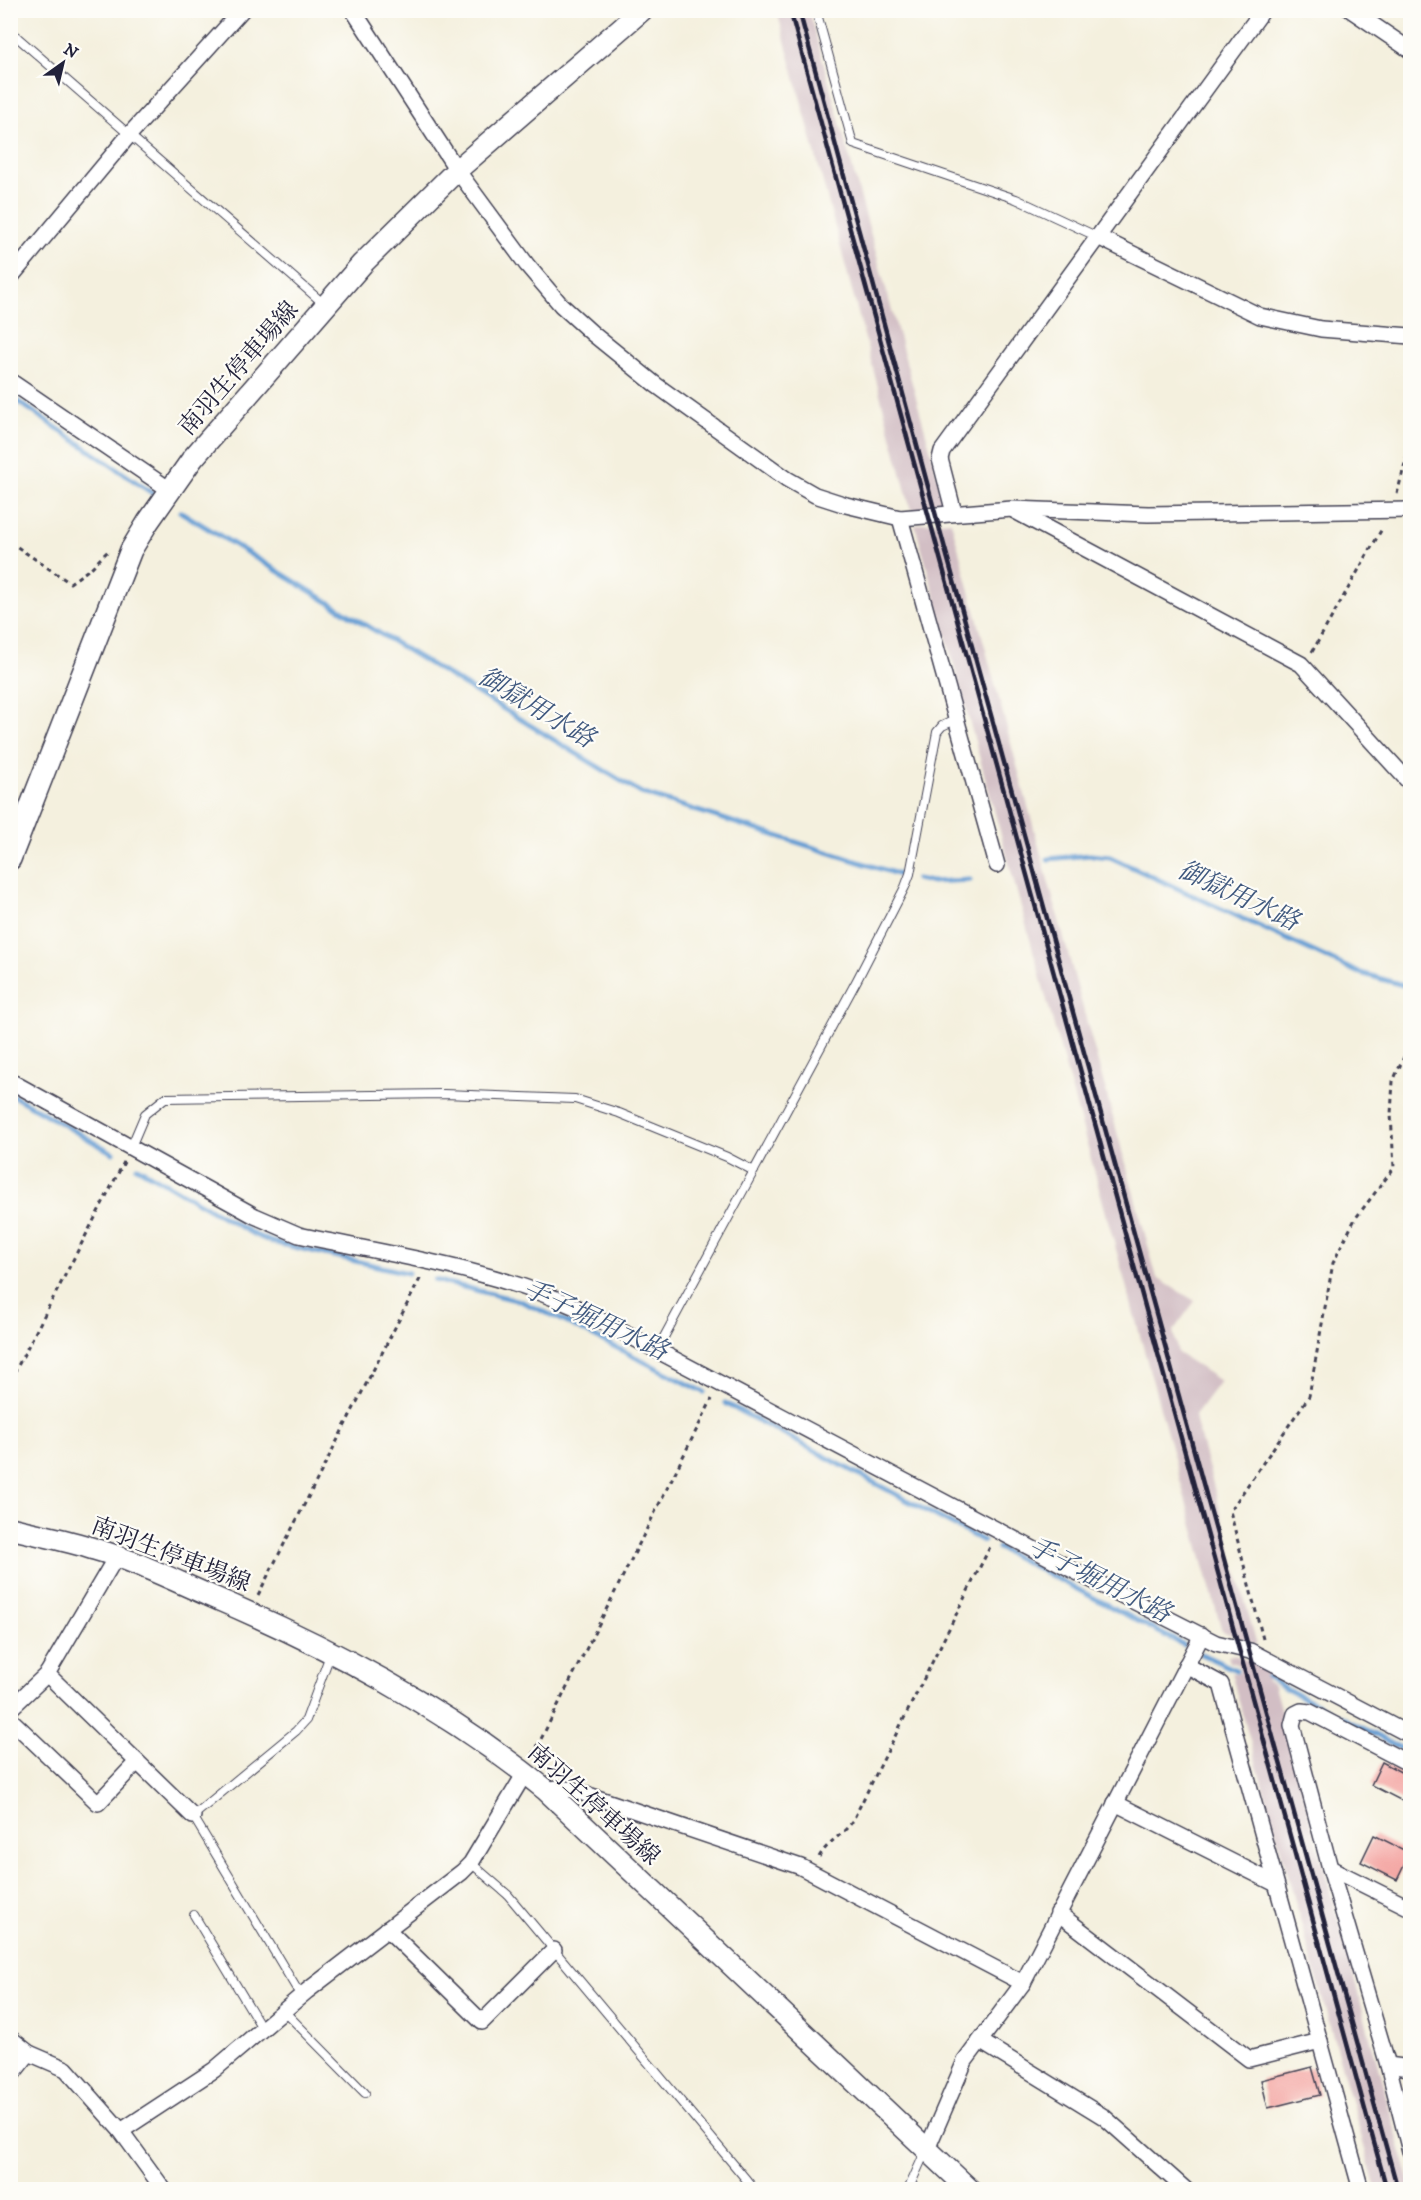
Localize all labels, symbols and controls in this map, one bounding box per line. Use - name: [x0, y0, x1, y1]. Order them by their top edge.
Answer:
- north arrow: [33, 33, 93, 93]
- text: N: [60, 39, 82, 63]
- street label: 南羽生停車場線: [172, 295, 305, 442]
- water label: 御獄用水路: [472, 661, 602, 757]
- water label: 御獄用水路: [1172, 854, 1306, 940]
- water label: 手子堀用水路: [518, 1272, 675, 1369]
- street label: 南羽生停車場線: [87, 1511, 254, 1599]
- water label: 手子堀用水路: [1022, 1530, 1178, 1631]
- street label: 南羽生停車場線: [521, 1737, 666, 1872]

